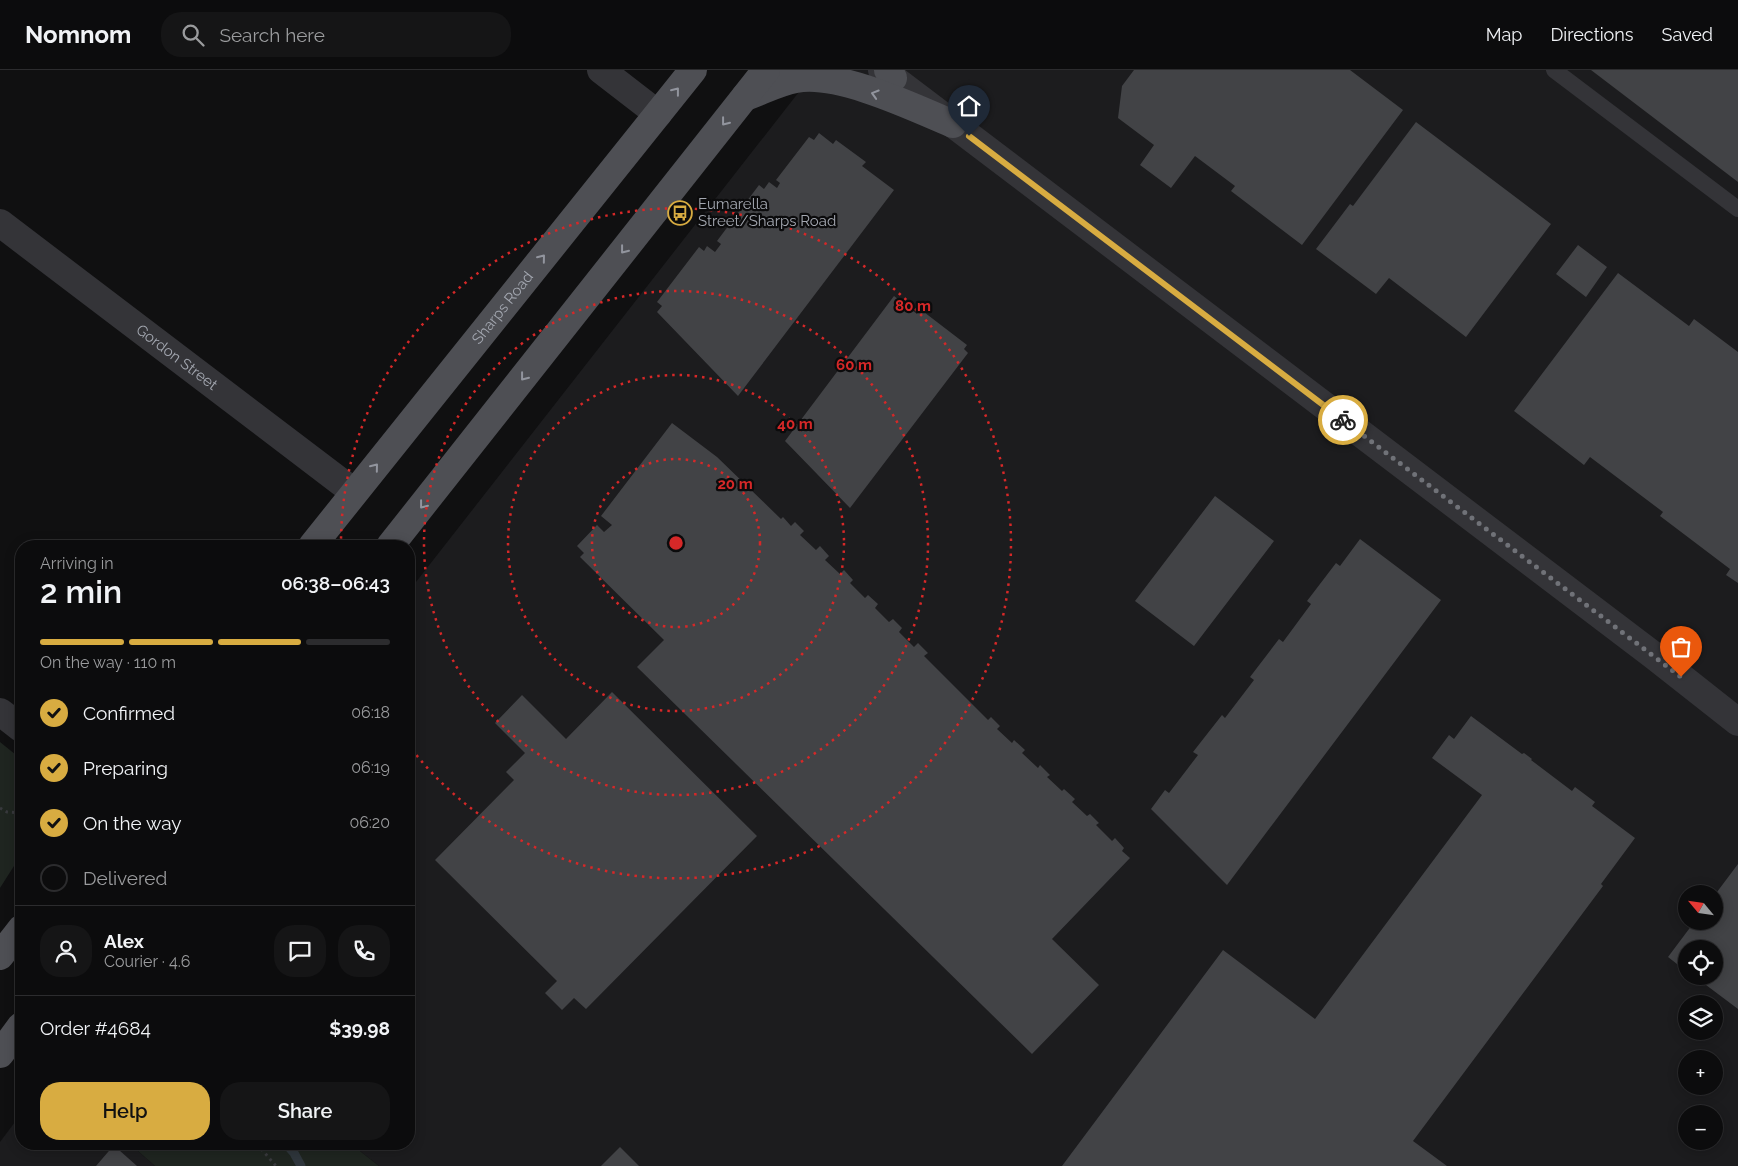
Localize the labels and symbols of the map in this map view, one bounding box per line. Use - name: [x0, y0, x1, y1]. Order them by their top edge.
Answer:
- pin: [948, 85, 990, 136]
- one-way arrow: [671, 87, 680, 96]
- one-way arrow: [871, 89, 879, 99]
- one-way arrow: [723, 116, 731, 125]
- place label: Eumarella Street/Sharps Road: [698, 195, 836, 230]
- bus stop icon: Eumarella Street/Sharps Road: [667, 200, 693, 226]
- one-way arrow: [621, 244, 630, 253]
- one-way arrow: [537, 255, 546, 264]
- street label: Sharps Road: [468, 268, 537, 348]
- text: 80 m: [895, 297, 931, 315]
- street label: Gordon Street: [133, 321, 221, 394]
- text: 60 m: [836, 356, 872, 374]
- one-way arrow: [521, 371, 529, 380]
- courier: [1318, 395, 1368, 445]
- text: 40 m: [777, 415, 813, 433]
- one-way arrow: [369, 464, 377, 473]
- text: 20 m: [717, 475, 753, 493]
- one-way arrow: [420, 499, 429, 509]
- centre of rings: [667, 534, 685, 552]
- pin: [1660, 626, 1702, 677]
- north arrow: [1678, 885, 1722, 930]

